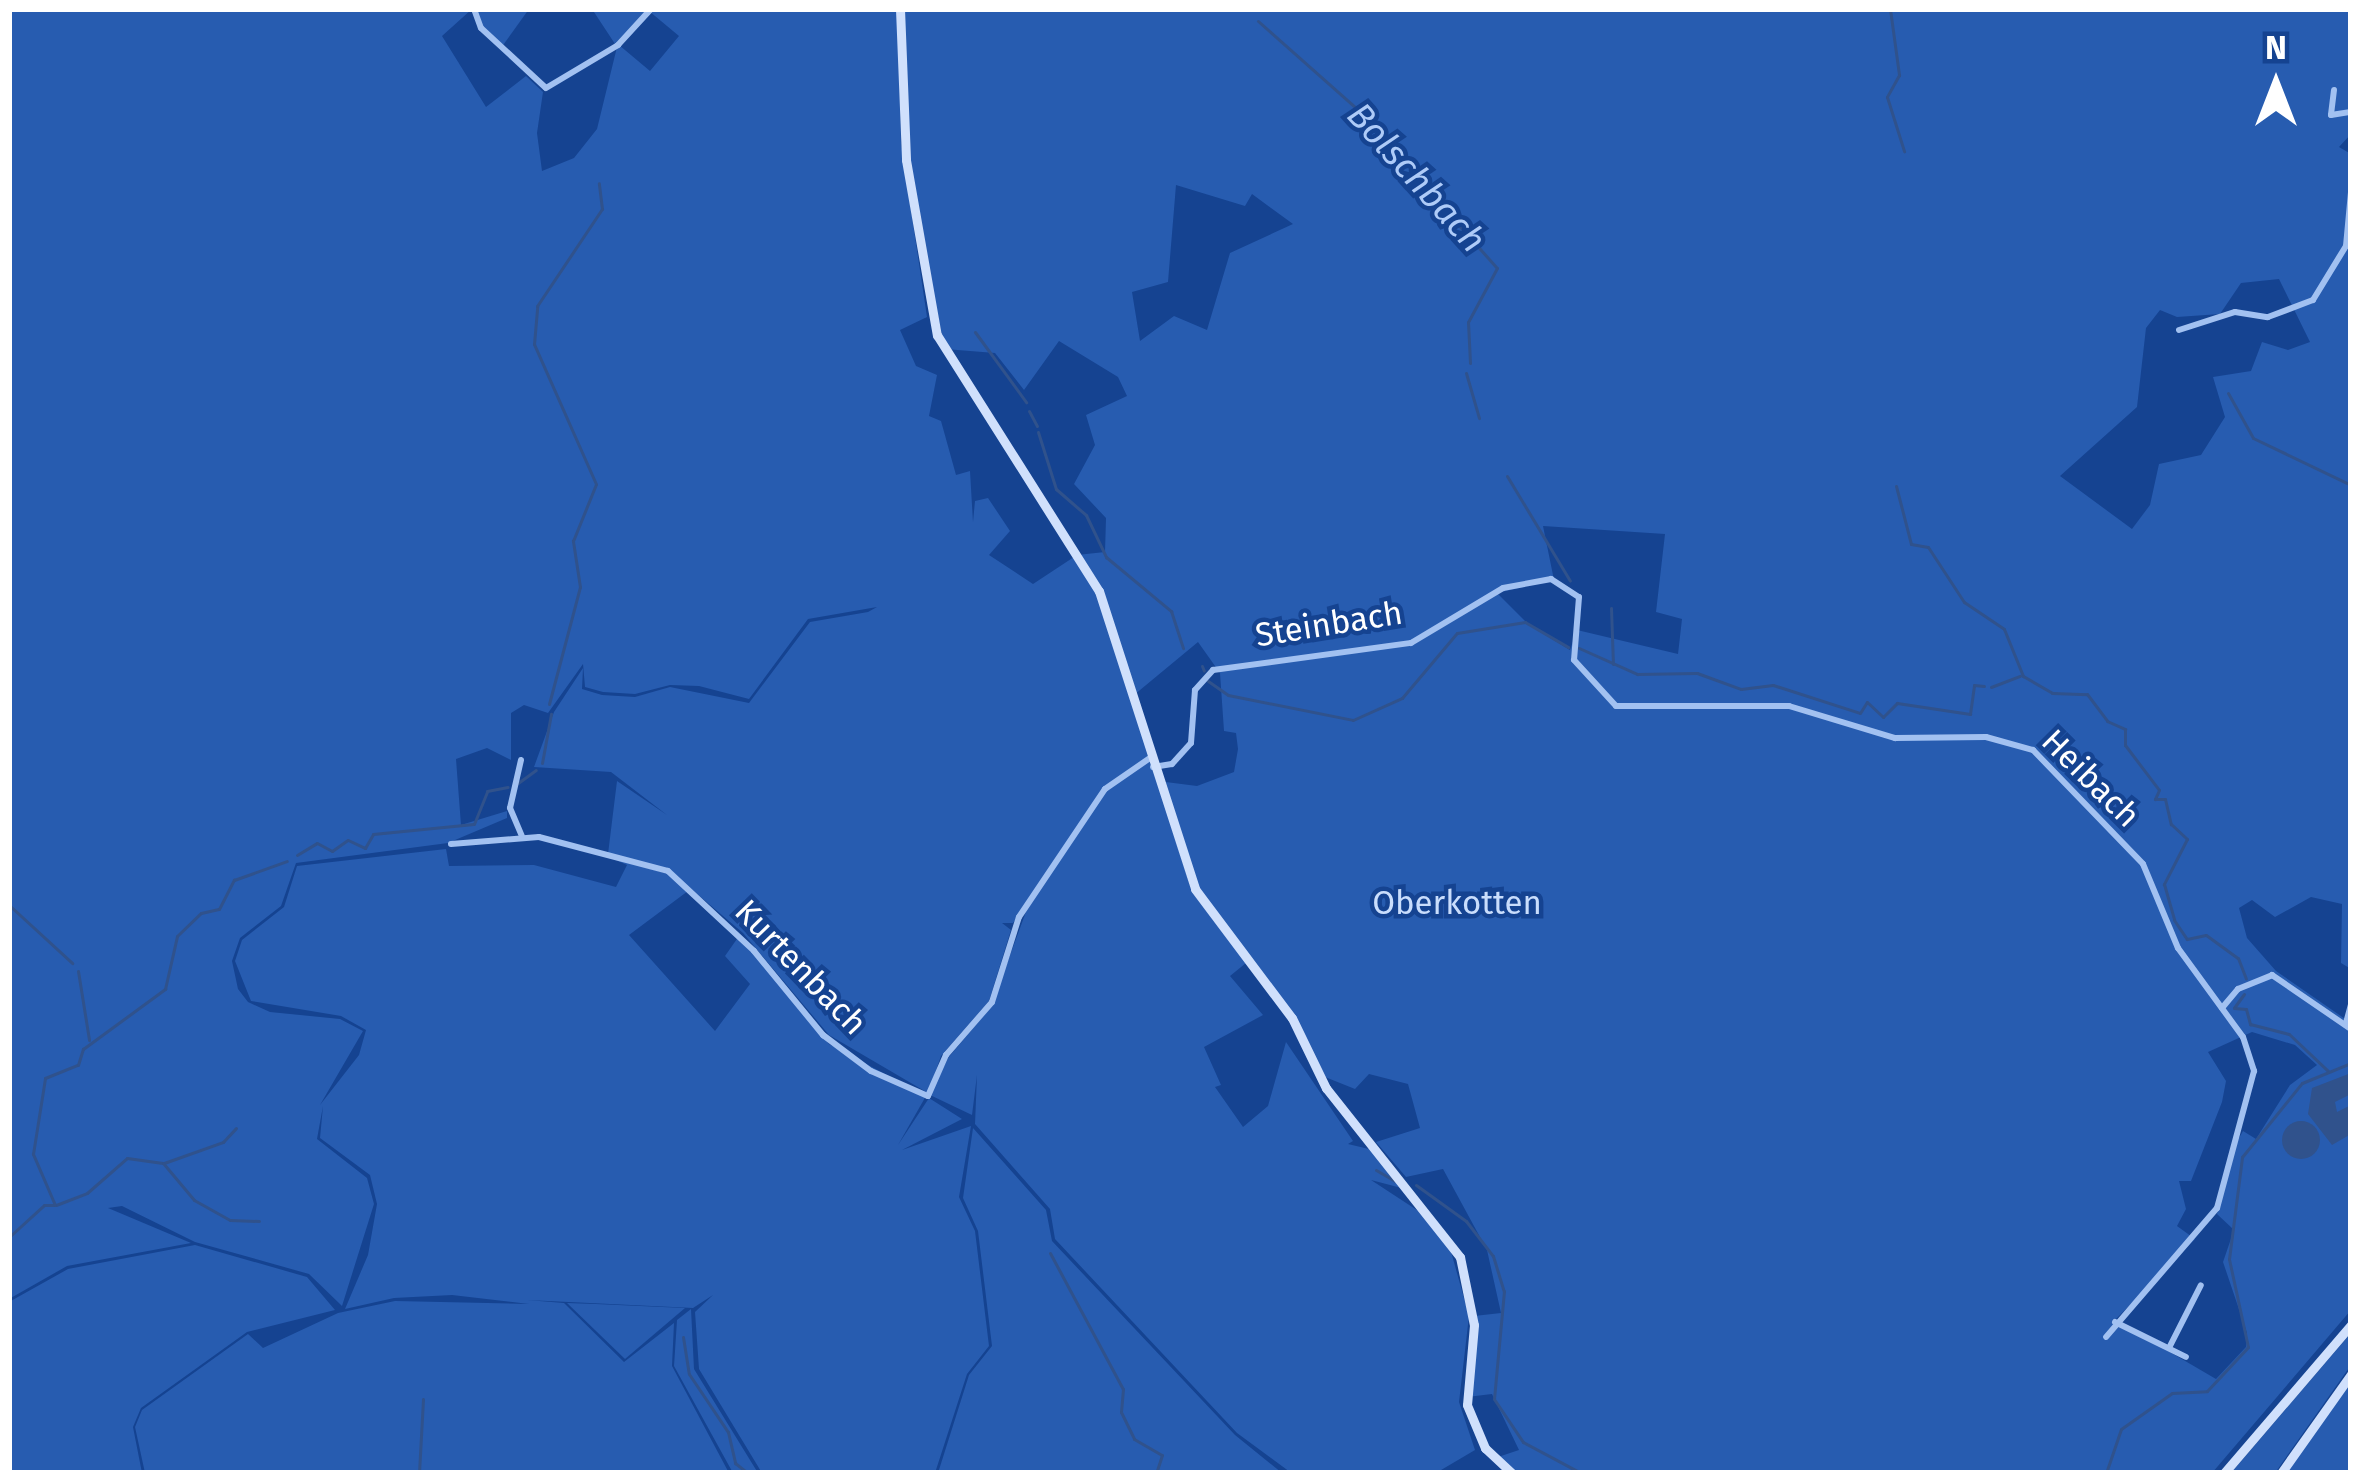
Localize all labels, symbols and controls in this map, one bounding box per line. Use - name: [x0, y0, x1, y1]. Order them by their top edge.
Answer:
- north arrow: [2216, 24, 2336, 144]
- text: N: [2265, 28, 2287, 68]
- water label: Bolschbach: [1338, 94, 1494, 262]
- street label: Steinbach: [1253, 594, 1405, 656]
- street label: Heibach: [2033, 722, 2147, 836]
- park label: Oberkotten: [1372, 884, 1542, 924]
- street label: Kurtenbach: [726, 892, 874, 1044]

